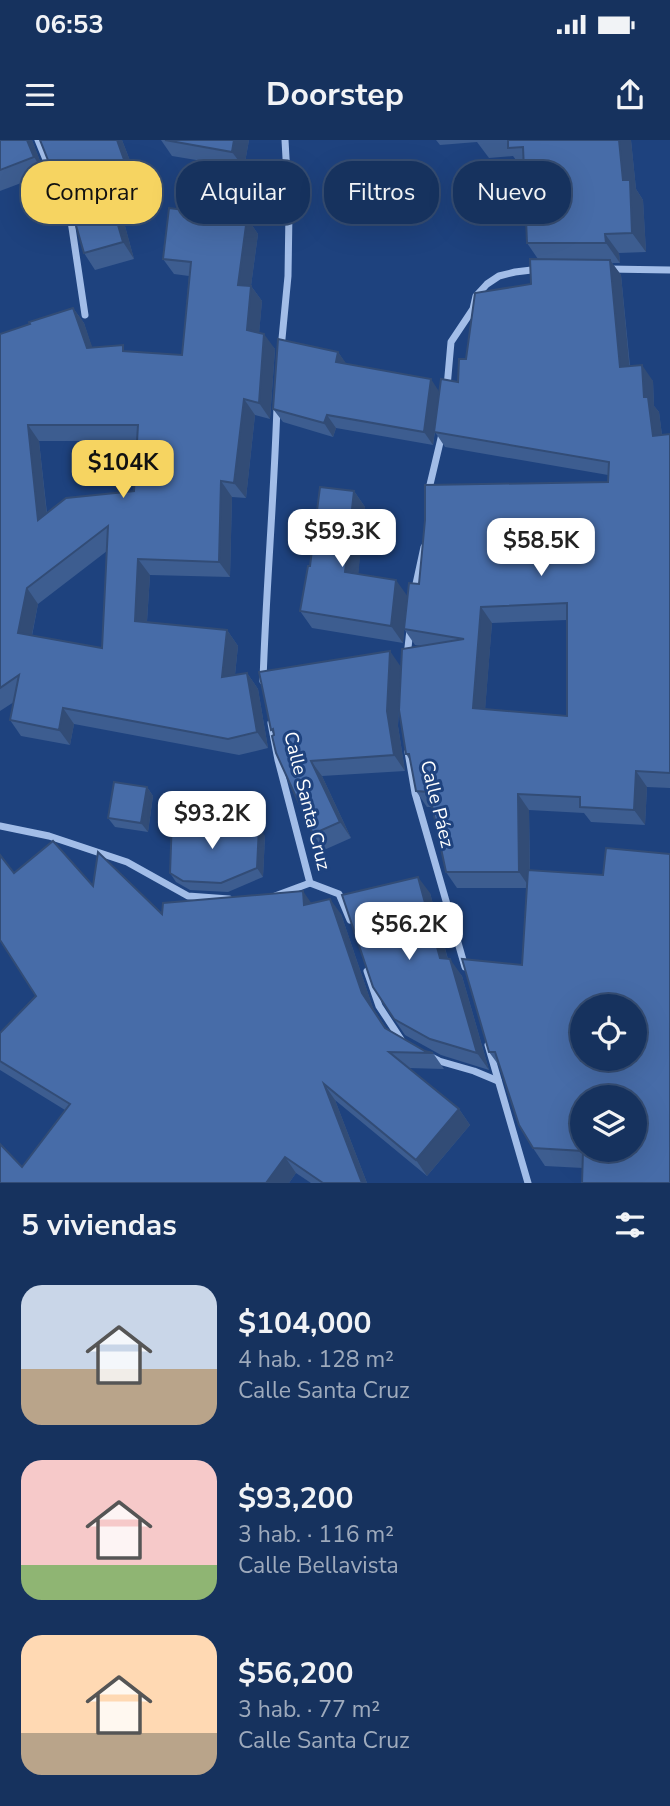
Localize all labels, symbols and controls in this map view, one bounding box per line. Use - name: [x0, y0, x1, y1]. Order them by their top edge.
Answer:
- text: 06:53: [35, 7, 104, 42]
- text: Doorstep: [266, 73, 404, 116]
- icon: menu: [21, 76, 59, 114]
- icon: share: [611, 76, 649, 114]
- chip: Comprar: [21, 161, 162, 224]
- chip: Alquilar: [176, 161, 310, 224]
- chip: Filtros: [324, 161, 439, 224]
- chip: Nuevo: [453, 161, 571, 224]
- pin: $104K: [74, 440, 172, 500]
- text: $104K: [88, 447, 158, 478]
- pin: $59.3K: [285, 510, 399, 569]
- text: $59.3K: [304, 516, 380, 547]
- pin: $58.5K: [484, 518, 598, 578]
- text: $58.5K: [503, 525, 579, 556]
- street label: Calle Santa Cruz: [277, 729, 337, 873]
- street label: Calle Páez: [414, 758, 460, 851]
- pin: $93.2K: [155, 792, 269, 851]
- text: $93.2K: [174, 798, 250, 829]
- pin: $56.2K: [352, 902, 466, 962]
- text: $56.2K: [371, 909, 447, 940]
- map controls: [570, 994, 647, 1162]
- button: locate: [570, 994, 647, 1071]
- button: layers: [570, 1085, 647, 1162]
- text: 5 viviendas: [21, 1205, 177, 1246]
- icon: filters: [611, 1206, 649, 1244]
- text: $104,000: [238, 1303, 371, 1344]
- icon: home: [77, 1313, 161, 1397]
- text: 4 hab. · 128 m²: [238, 1344, 394, 1375]
- text: Calle Santa Cruz: [238, 1375, 410, 1406]
- text: $93,200: [238, 1478, 353, 1519]
- icon: home: [77, 1488, 161, 1572]
- text: 3 hab. · 116 m²: [238, 1519, 394, 1550]
- text: Calle Bellavista: [238, 1550, 399, 1581]
- text: $56,200: [238, 1653, 353, 1694]
- icon: home: [77, 1663, 161, 1747]
- text: 3 hab. · 77 m²: [238, 1694, 380, 1725]
- text: Calle Santa Cruz: [238, 1725, 410, 1756]

